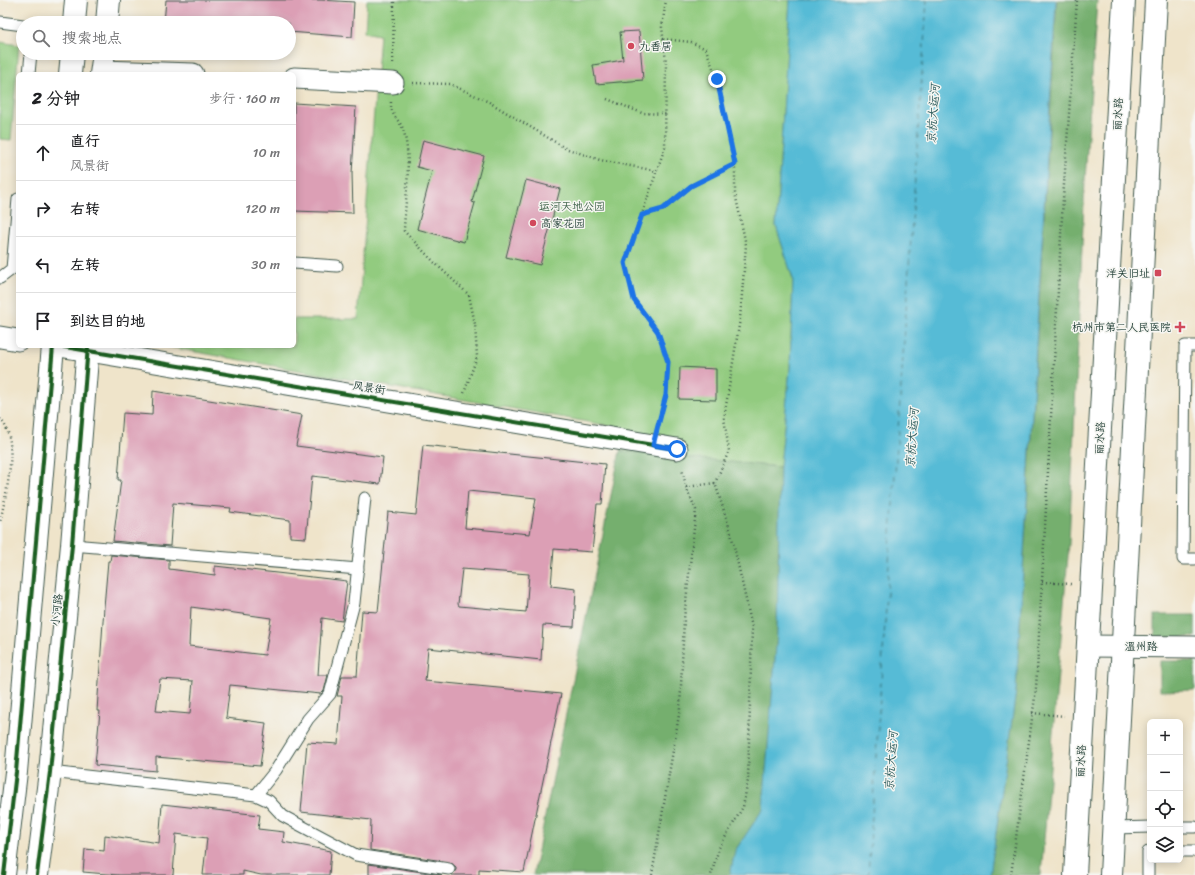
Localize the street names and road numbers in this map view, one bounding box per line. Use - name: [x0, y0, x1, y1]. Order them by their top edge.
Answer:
- street label: 丽水路: [1108, 97, 1128, 131]
- street label: 风景街: [351, 376, 388, 400]
- street label: 丽水路: [1090, 421, 1110, 455]
- street label: 小河路: [46, 593, 68, 627]
- street label: 温州路: [1125, 637, 1158, 656]
- street label: 丽水路: [1071, 744, 1091, 778]

